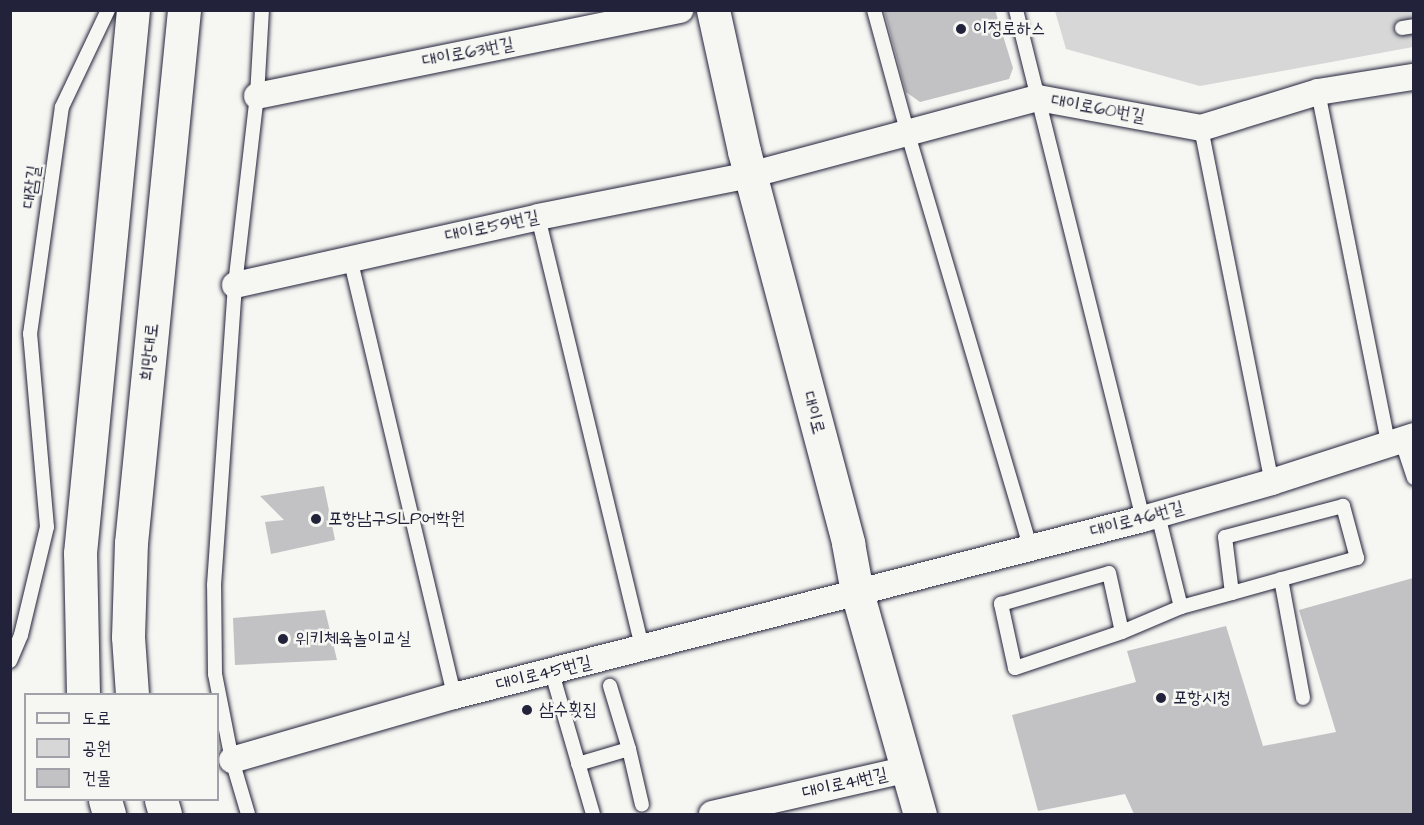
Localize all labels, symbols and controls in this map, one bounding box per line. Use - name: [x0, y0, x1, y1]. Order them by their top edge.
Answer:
- place label: 이정로하스: [973, 18, 1045, 40]
- marker: 이정로하스: [954, 22, 968, 36]
- street label: 대이로63번길: [420, 34, 516, 72]
- street label: 대이로60번길: [1049, 90, 1147, 128]
- street label: 대잠길: [18, 164, 46, 210]
- street label: 대이로59번길: [443, 207, 541, 247]
- street label: 희망대로: [136, 322, 164, 382]
- street label: 대이로: [797, 389, 829, 437]
- street label: 대이로46번길: [1088, 497, 1186, 543]
- place label: 포항남구SLP어학원: [328, 508, 465, 530]
- marker: 포항남구SLP어학원: [309, 512, 323, 526]
- place label: 위키체육놀이교실: [295, 628, 411, 650]
- marker: 위키체육놀이교실: [276, 632, 290, 646]
- street label: 대이로45번길: [494, 652, 594, 696]
- place label: 포항시청: [1173, 687, 1231, 709]
- marker: 포항시청: [1154, 691, 1168, 705]
- legend: [24, 693, 219, 801]
- place label: 삼수횟집: [539, 699, 597, 721]
- marker: 삼수횟집: [520, 703, 534, 717]
- text: 도로: [82, 706, 111, 731]
- text: 공원: [82, 736, 111, 761]
- street label: 대이로41번길: [800, 764, 890, 804]
- text: 건물: [82, 766, 111, 791]

